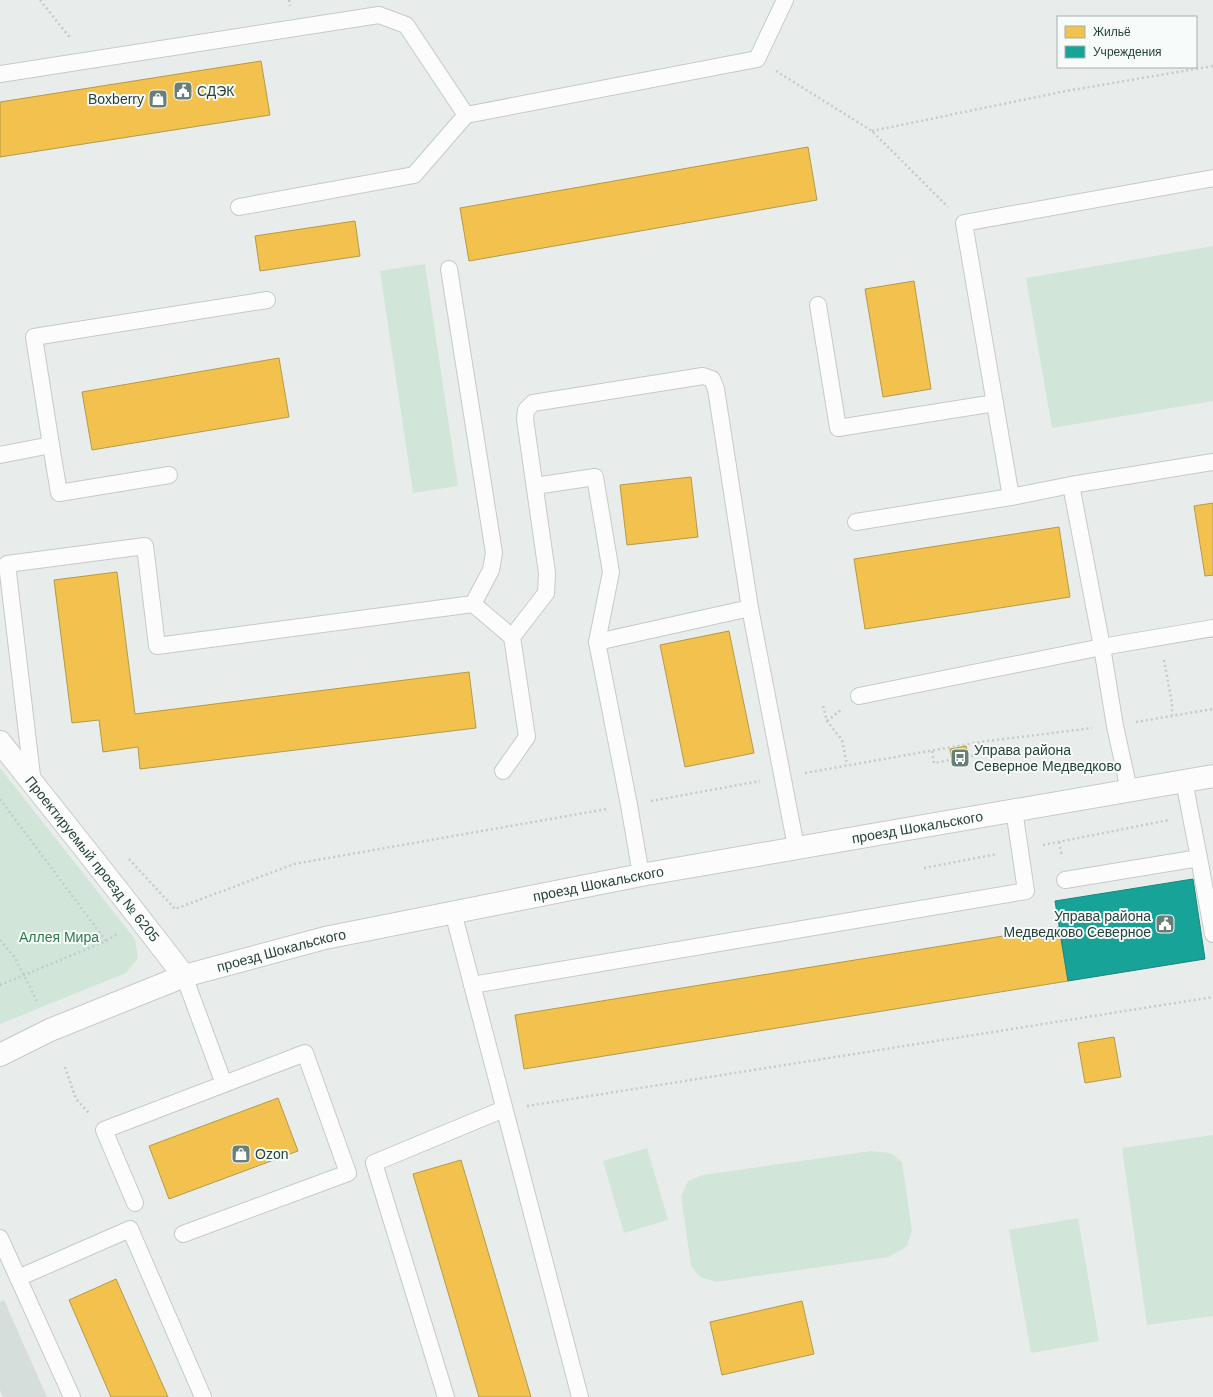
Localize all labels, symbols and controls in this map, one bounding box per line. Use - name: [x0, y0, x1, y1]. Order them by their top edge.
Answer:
- legend: [1057, 16, 1197, 68]
- text: Жильё: [1093, 25, 1131, 39]
- text: Учреждения: [1093, 45, 1162, 59]
- public building icon: СДЭК: [172, 80, 194, 102]
- place label: СДЭК: [197, 83, 235, 99]
- shop icon: Boxberry: [147, 88, 169, 110]
- place label: Boxberry: [88, 91, 144, 107]
- place label: Управа района Северное Медведково: [974, 742, 1122, 774]
- bus stop icon: Управа района Северное Медведково: [949, 747, 971, 769]
- street label: Проектируемый проезд № 6205: [22, 773, 163, 945]
- street label: проезд Шокальского: [850, 808, 984, 846]
- street label: проезд Шокальского: [531, 863, 665, 904]
- place label: Управа района Медведково Северное: [1004, 908, 1151, 940]
- public building icon: Управа района Медведково Северное: [1154, 913, 1176, 935]
- street label: проезд Шокальского: [215, 926, 347, 975]
- park label: Аллея Мира: [19, 929, 99, 945]
- shop icon: Ozon: [230, 1143, 252, 1165]
- place label: Ozon: [255, 1146, 288, 1162]

